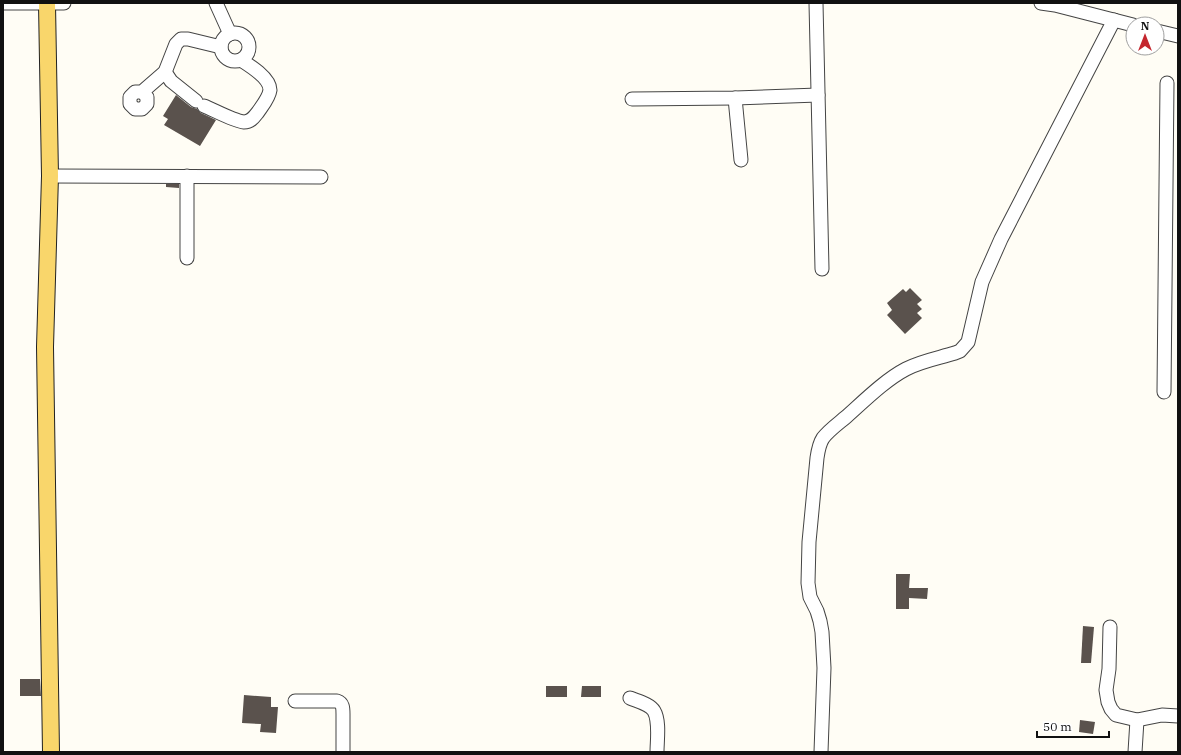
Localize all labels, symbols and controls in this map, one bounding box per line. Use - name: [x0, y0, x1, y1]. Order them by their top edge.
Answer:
- north arrow: [1125, 16, 1165, 56]
- text: N: [1141, 19, 1150, 33]
- scale bar: [1037, 713, 1109, 739]
- text: 50 m: [1043, 719, 1072, 734]

